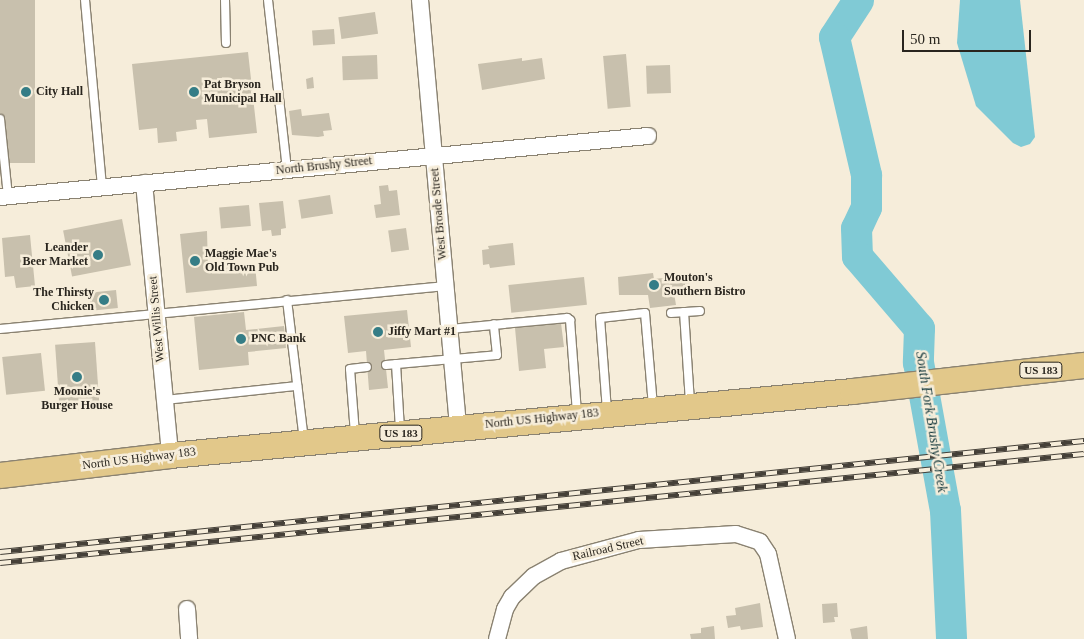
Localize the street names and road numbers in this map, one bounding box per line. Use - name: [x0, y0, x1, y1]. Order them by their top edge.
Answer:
- street label: North Brushy Street: [275, 154, 373, 178]
- street label: West Broade Street: [428, 167, 450, 261]
- street label: West Willis Street: [146, 275, 168, 363]
- road number: US 183: [1018, 362, 1064, 378]
- street label: North US Highway 183: [484, 406, 600, 432]
- road number: US 183: [378, 424, 424, 442]
- street label: North US Highway 183: [81, 445, 197, 473]
- street label: Railroad Street: [571, 534, 645, 564]

